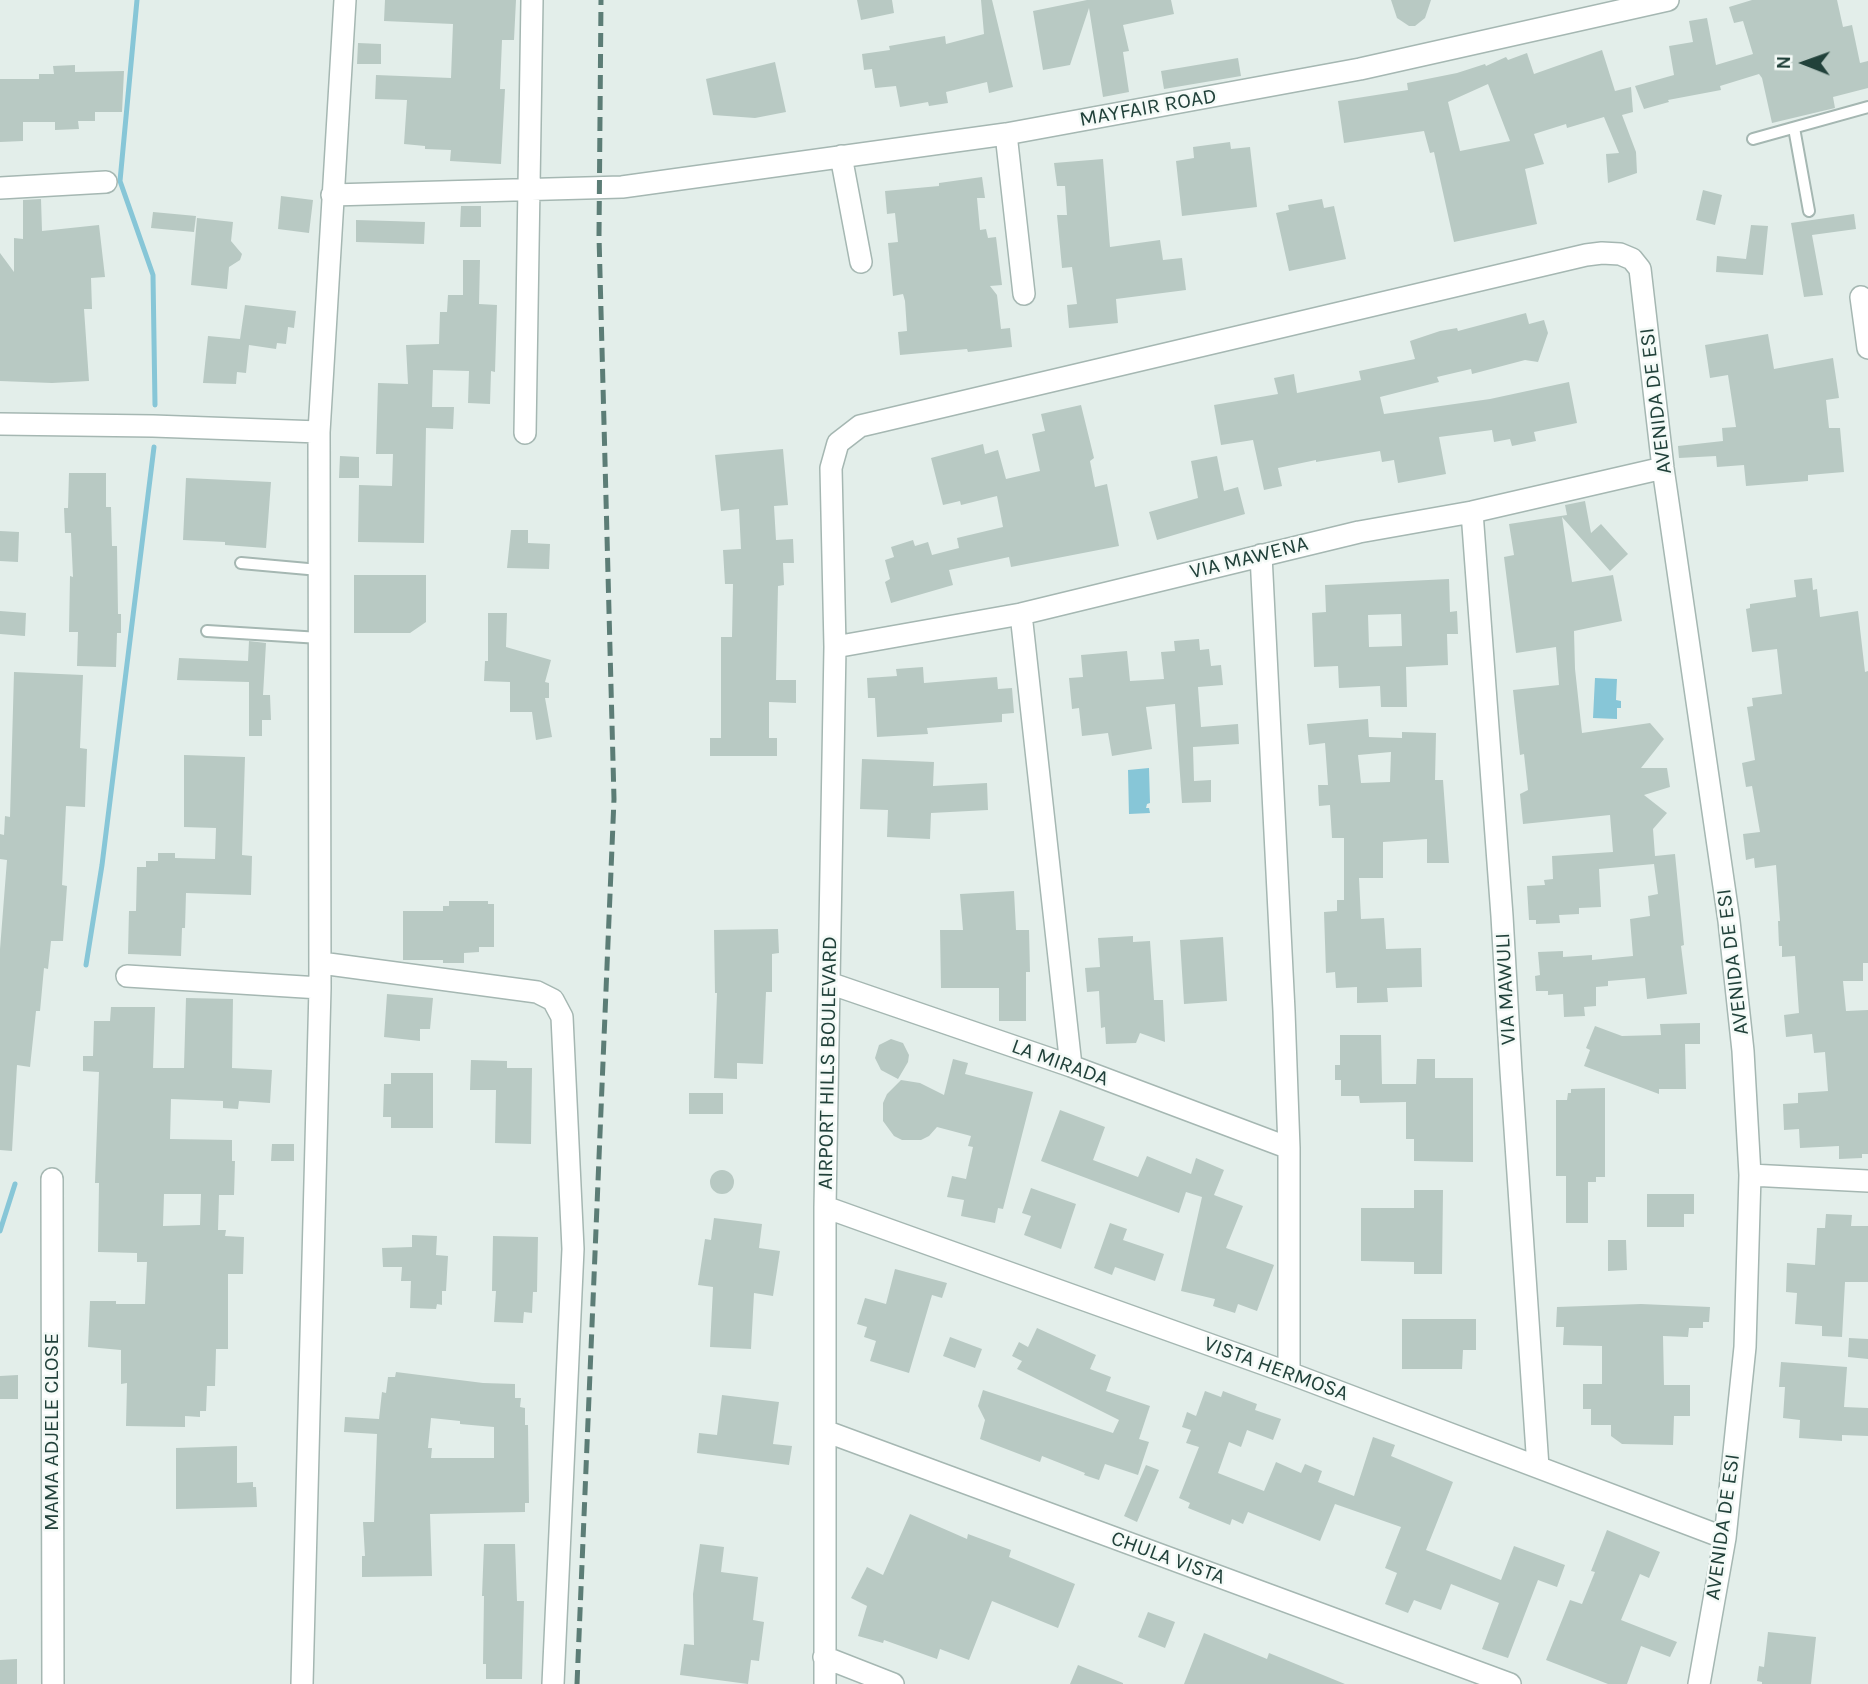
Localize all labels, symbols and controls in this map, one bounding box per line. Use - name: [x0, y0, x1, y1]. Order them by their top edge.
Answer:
- north arrow: [1770, 28, 1840, 98]
- text: N: [1773, 56, 1795, 70]
- street label: MAYFAIR ROAD: [1077, 84, 1219, 132]
- street label: AVENIDA DE ESI: [1635, 326, 1677, 476]
- street label: VIA MAWENA: [1187, 531, 1311, 585]
- street label: AVENIDA DE ESI: [1712, 887, 1754, 1037]
- street label: VIA MAWULI: [1490, 932, 1522, 1046]
- street label: AIRPORT HILLS BOULEVARD: [813, 936, 843, 1190]
- street label: LA MIRADA: [1008, 1034, 1112, 1092]
- street label: VISTA HERMOSA: [1200, 1331, 1352, 1407]
- street label: MAMA ADJELE CLOSE: [39, 1333, 65, 1531]
- street label: AVENIDA DE ESI: [1700, 1452, 1746, 1602]
- street label: CHULA VISTA: [1107, 1526, 1229, 1590]

